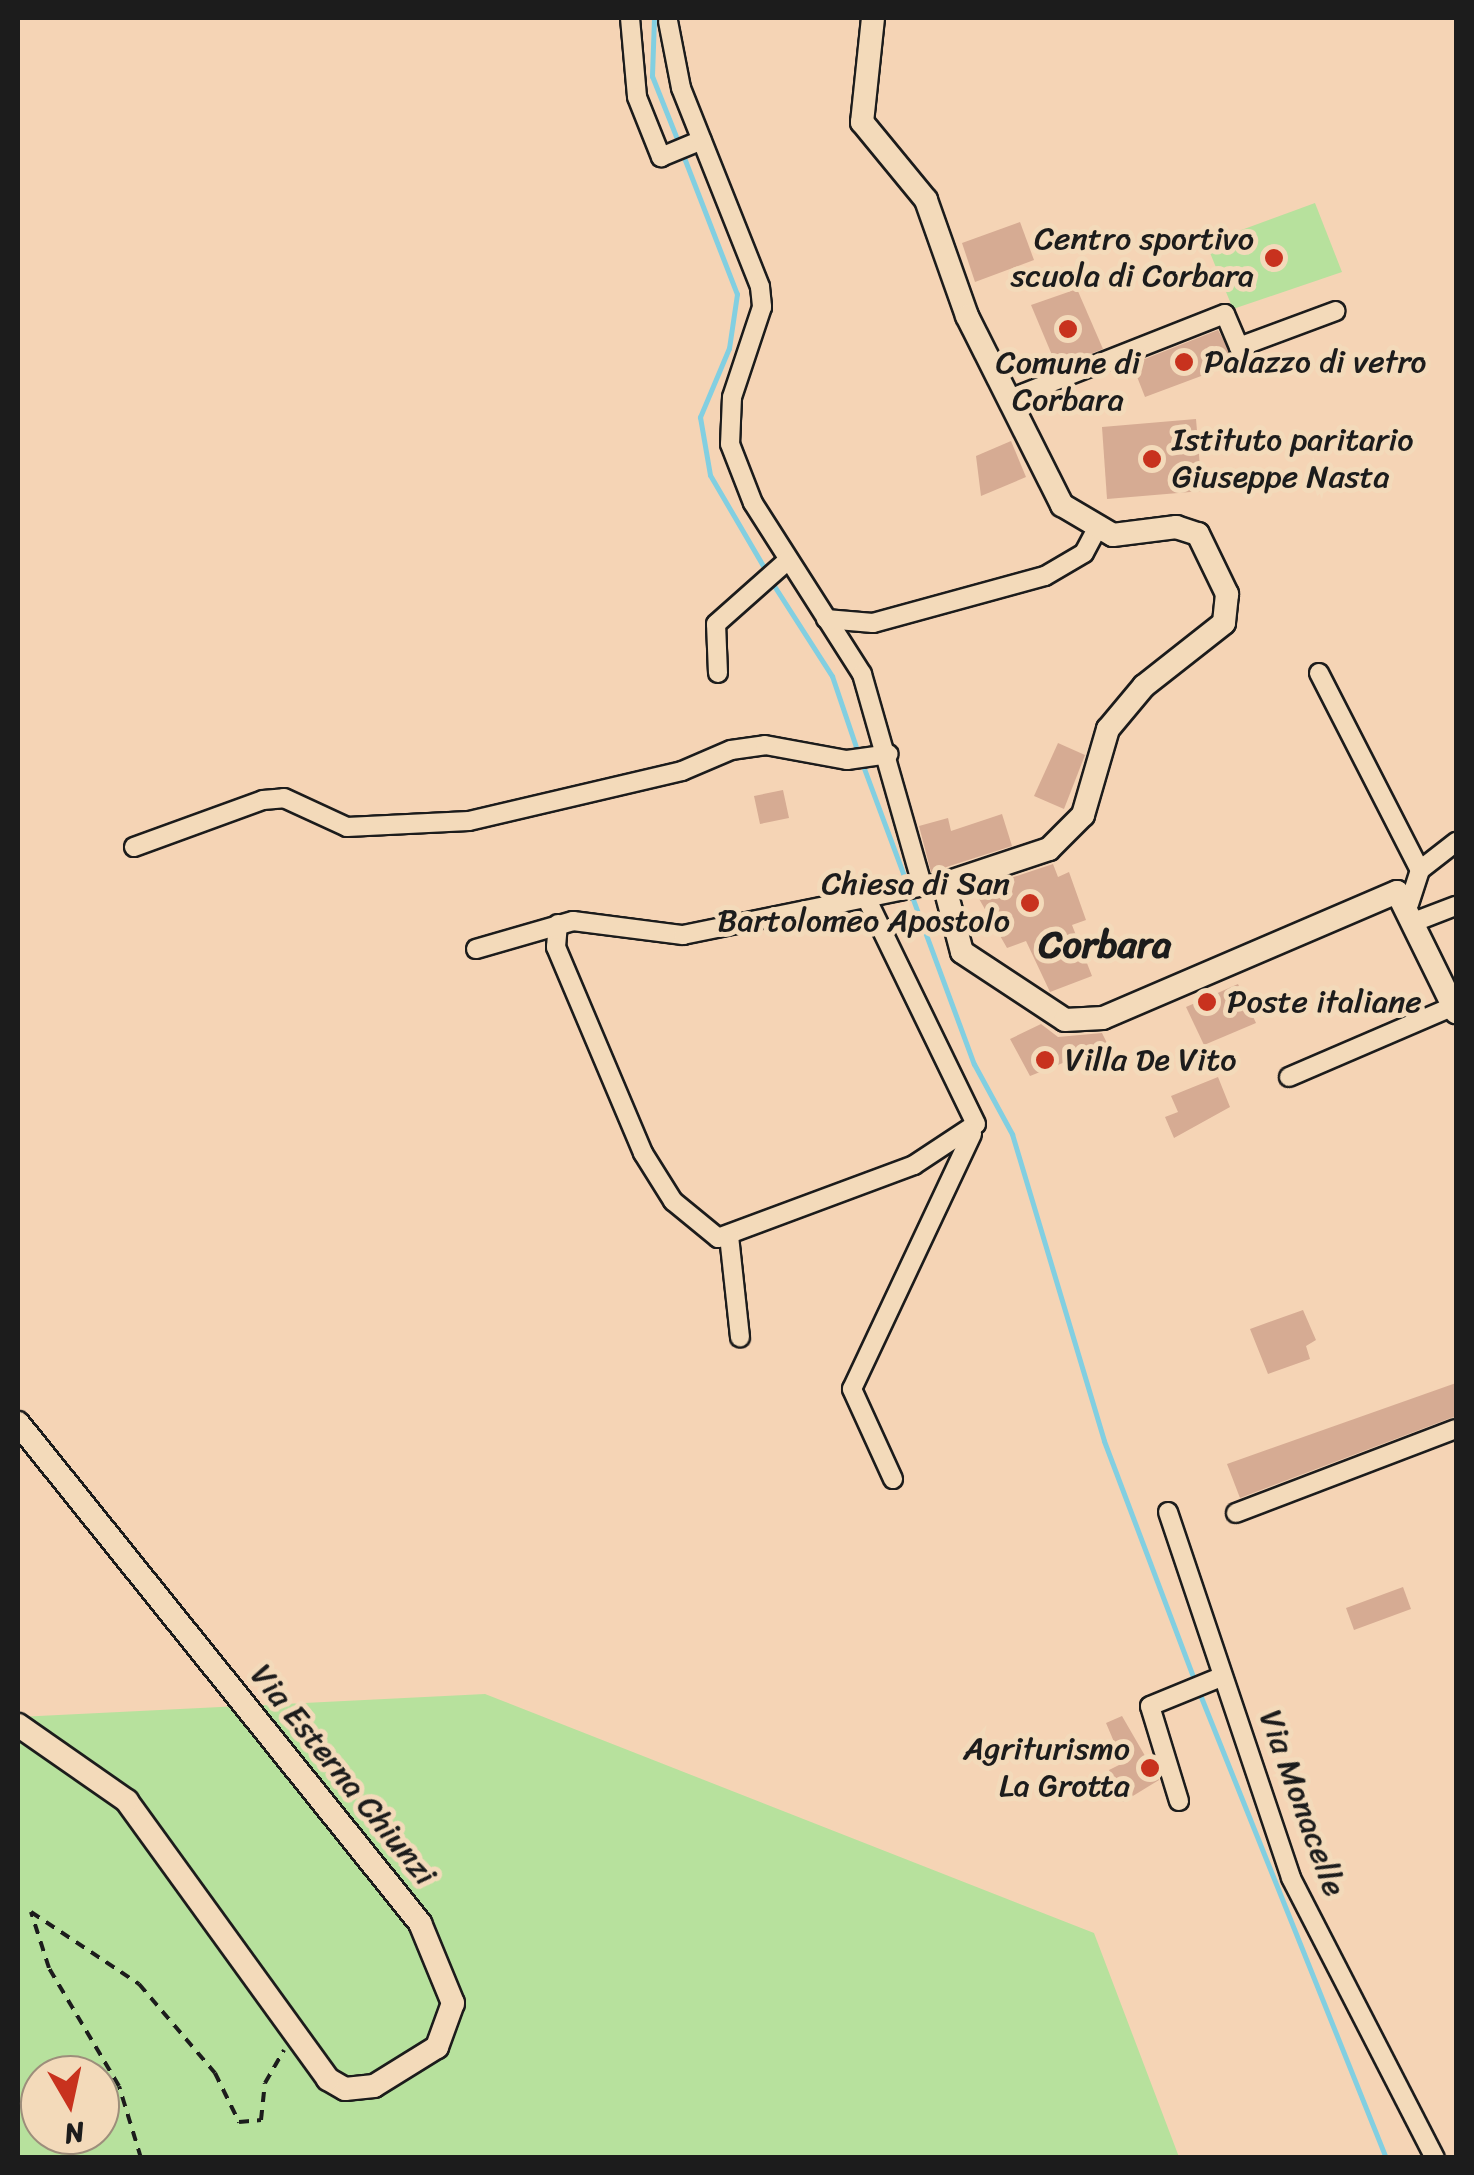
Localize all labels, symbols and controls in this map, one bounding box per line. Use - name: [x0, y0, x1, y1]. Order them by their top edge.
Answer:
- place label: Centro sportivo scuola di Corbara: [1011, 221, 1254, 296]
- marker: Centro sportivo scuola di Corbara: [1263, 247, 1285, 269]
- marker: Comune di Corbara: [1057, 318, 1079, 340]
- place label: Palazzo di vetro: [1204, 343, 1428, 381]
- place label: Comune di Corbara: [996, 345, 1140, 420]
- marker: Palazzo di vetro: [1173, 351, 1195, 373]
- place label: Istituto paritario Giuseppe Nasta: [1172, 422, 1412, 497]
- marker: Istituto paritario Giuseppe Nasta: [1141, 448, 1163, 470]
- place label: Chiesa di San Bartolomeo Apostolo: [717, 866, 1010, 941]
- marker: Chiesa di San Bartolomeo Apostolo: [1019, 892, 1041, 914]
- district label: Corbara: [1039, 922, 1171, 968]
- place label: Poste italiane: [1227, 983, 1423, 1021]
- marker: Poste italiane: [1196, 991, 1218, 1013]
- place label: Villa De Vito: [1065, 1041, 1237, 1079]
- marker: Villa De Vito: [1034, 1049, 1056, 1071]
- street label: Via Esterna Chiunzi: [242, 1656, 444, 1894]
- street label: Via Monacelle: [1251, 1705, 1353, 1901]
- place label: Agriturismo La Grotta: [963, 1731, 1130, 1806]
- marker: Agriturismo La Grotta: [1139, 1757, 1161, 1779]
- north arrow: [20, 2055, 120, 2155]
- text: N: [61, 2107, 88, 2159]

